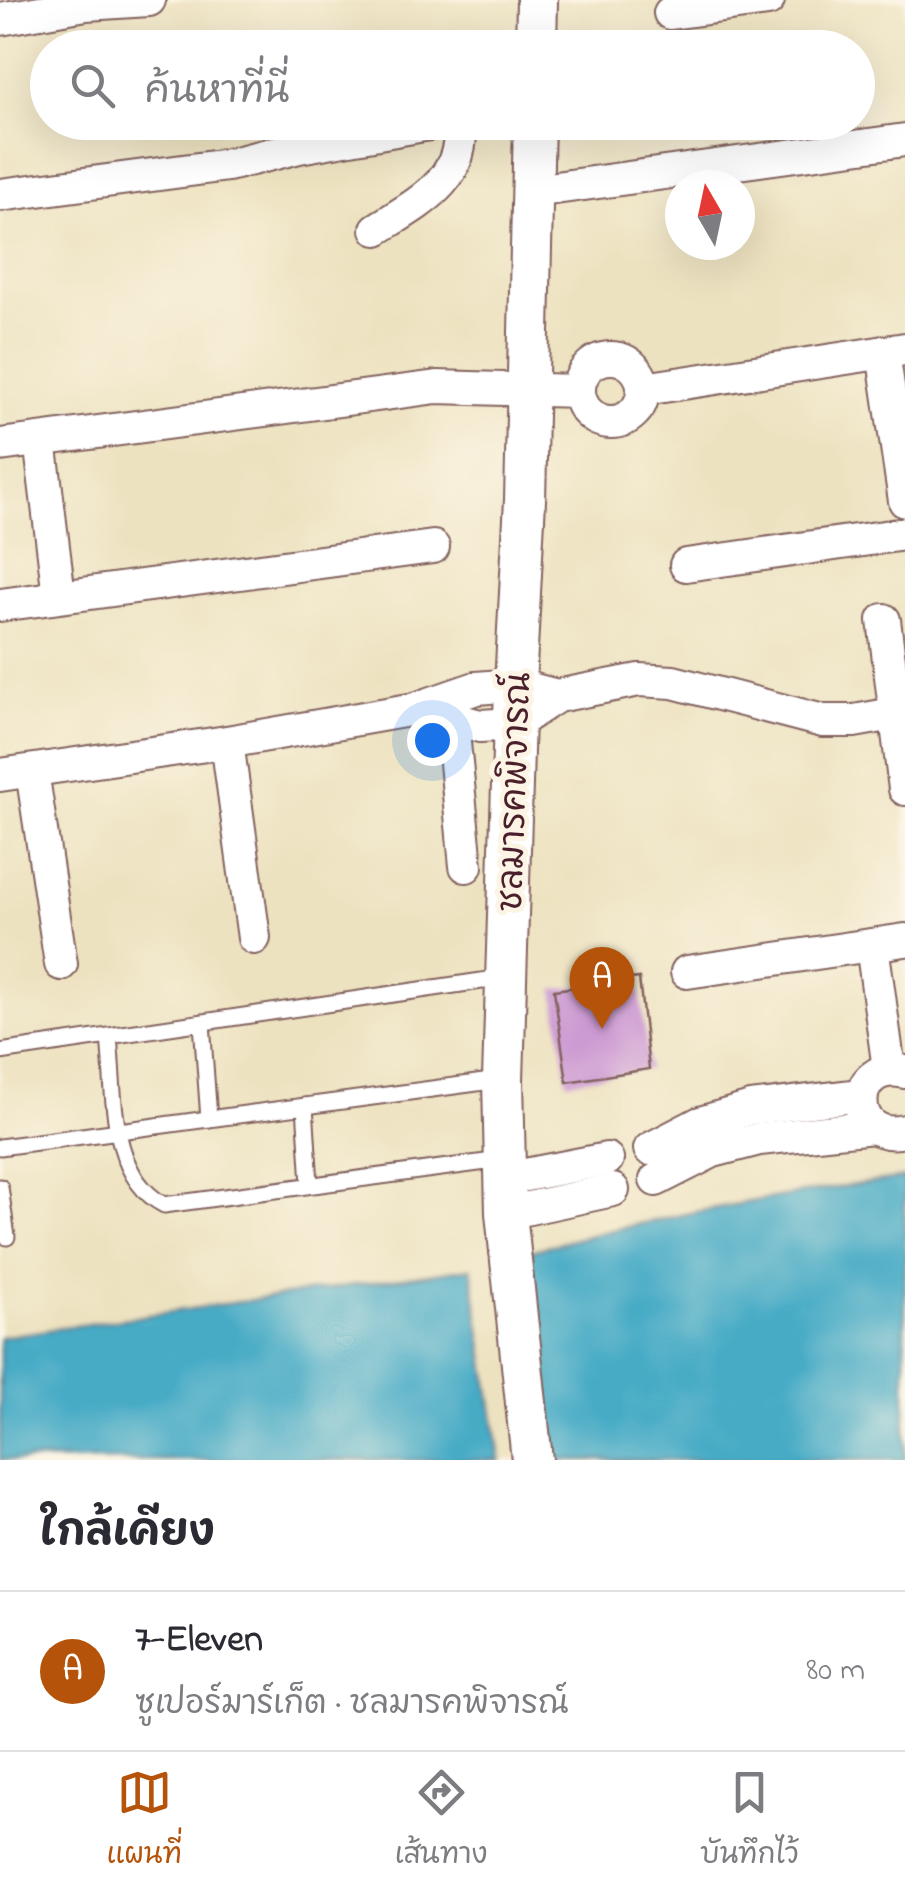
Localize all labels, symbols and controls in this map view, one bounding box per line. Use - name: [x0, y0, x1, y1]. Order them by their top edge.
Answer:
- search box: [30, 30, 875, 140]
- icon: search: [65, 58, 120, 113]
- text: ค้นหาที่นี่: [145, 65, 289, 121]
- north arrow: [665, 170, 755, 260]
- street label: ชลมารคพิจารณ์: [486, 672, 546, 913]
- your location: [407, 715, 458, 766]
- pin: A: [570, 946, 634, 1029]
- text: ใกล้เคียง: [40, 1503, 215, 1564]
- text: 7-Eleven: [135, 1613, 263, 1669]
- text: A: [63, 1648, 82, 1695]
- text: 80 m: [806, 1648, 865, 1695]
- text: ซูเปอร์มาร์เก็ต · ชลมารคพิจารณ์: [135, 1682, 568, 1729]
- tab: แผนที่: [106, 1765, 182, 1877]
- tab: เส้นทาง: [395, 1765, 487, 1877]
- tab: บันทึกไว้: [700, 1765, 799, 1877]

